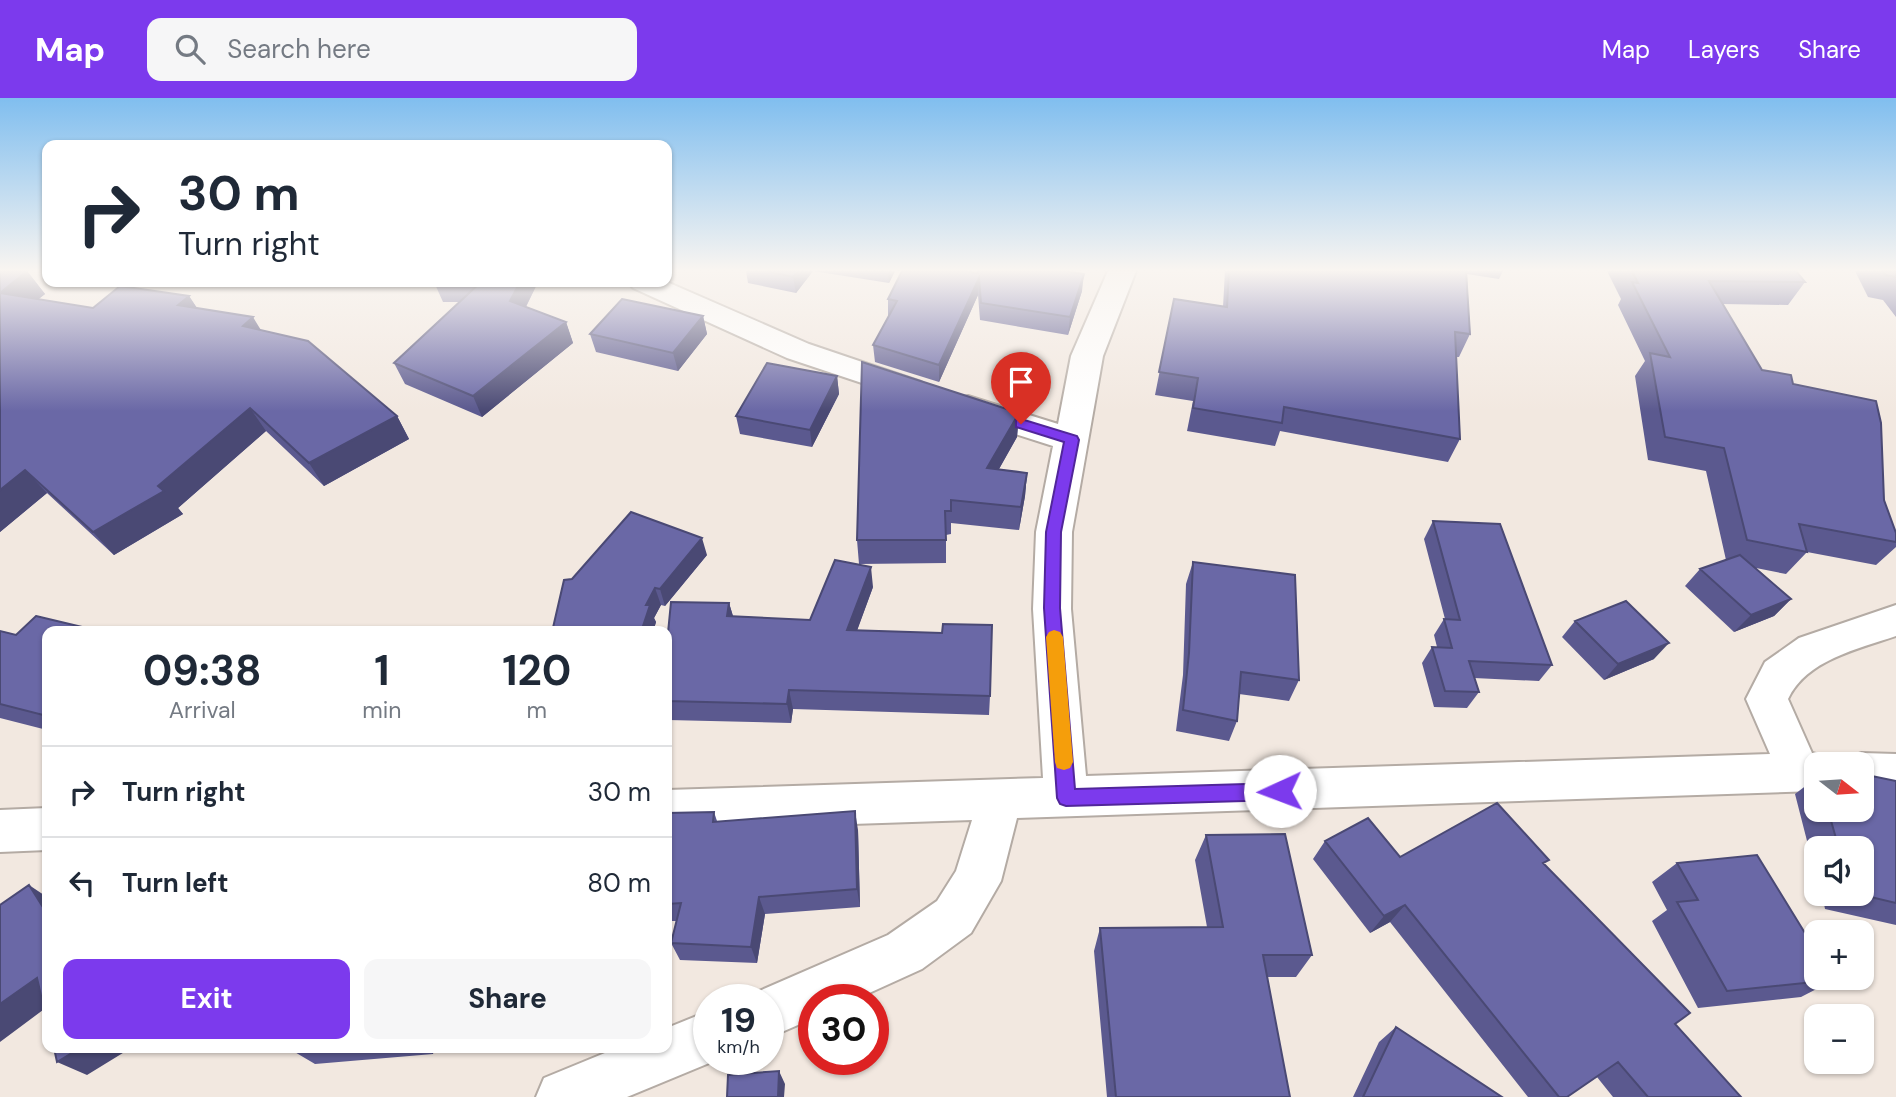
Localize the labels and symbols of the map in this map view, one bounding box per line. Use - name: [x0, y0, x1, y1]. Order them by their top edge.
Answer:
- pin: [991, 352, 1051, 424]
- north arrow: [1804, 752, 1874, 822]
- position arrow: [1243, 754, 1317, 828]
- speed limit sign: 30: [798, 984, 889, 1075]

